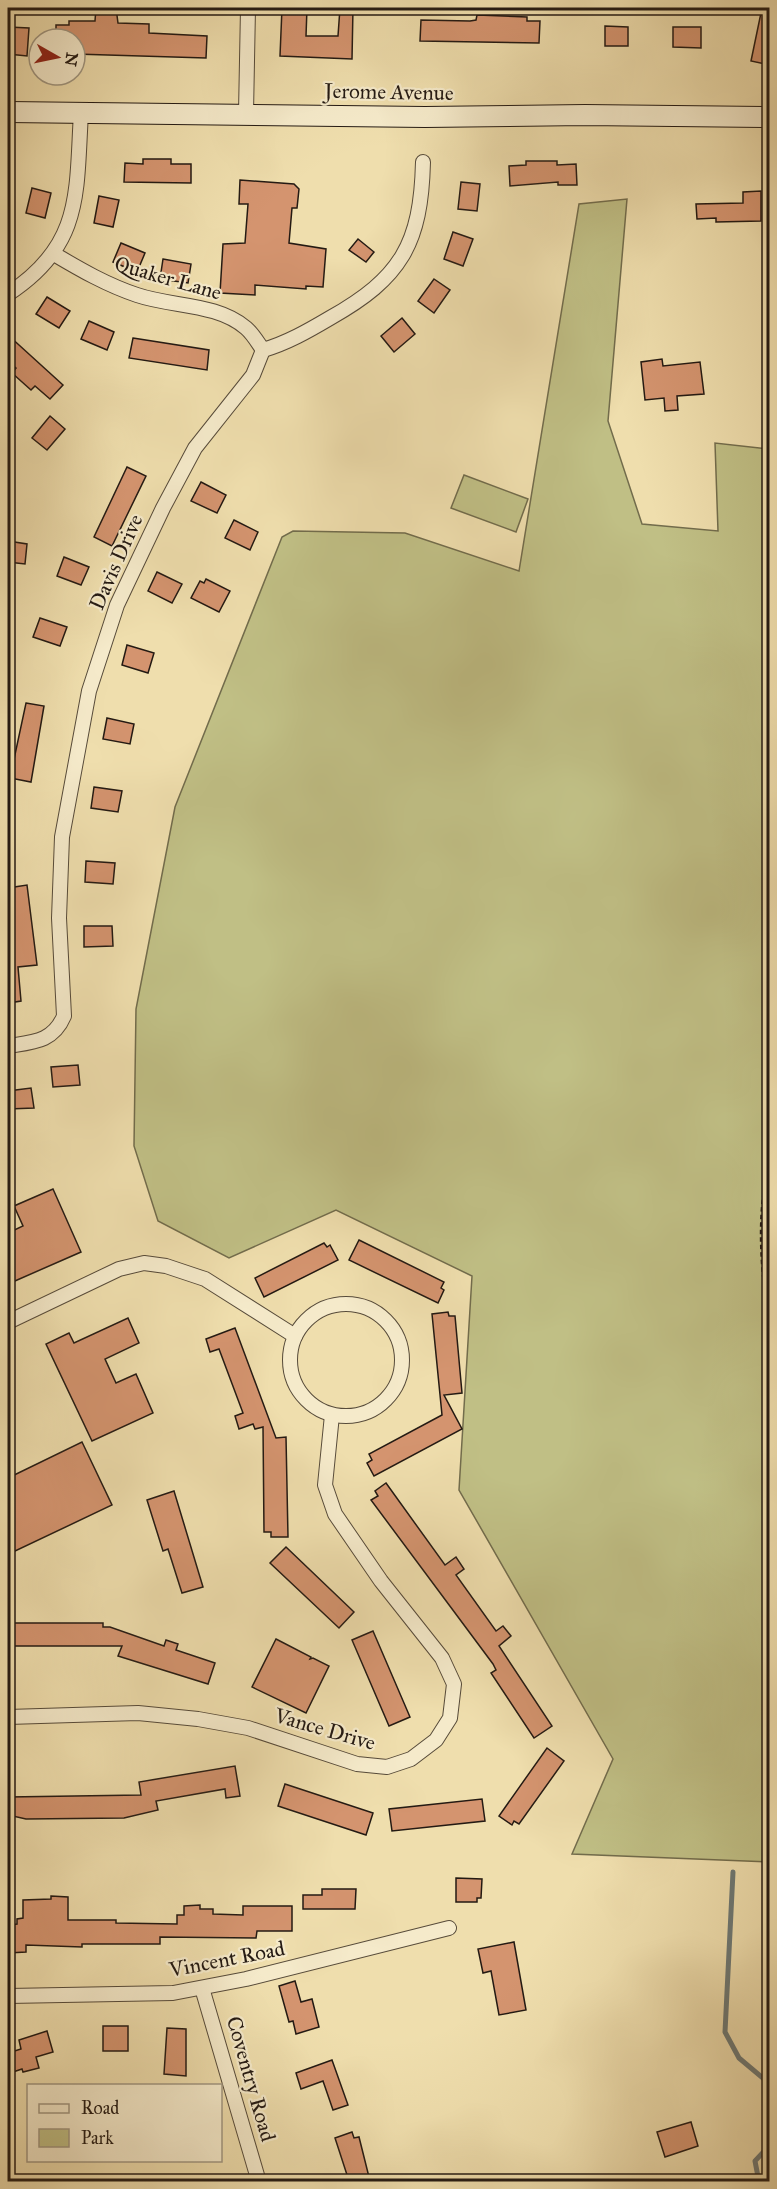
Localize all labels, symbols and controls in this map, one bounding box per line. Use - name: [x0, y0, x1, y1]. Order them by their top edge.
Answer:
- north arrow: [27, 27, 87, 87]
- text: N: [61, 51, 82, 68]
- street label: Jerome Avenue: [322, 78, 454, 106]
- street label: Quaker Lane: [111, 250, 225, 306]
- street label: Davis Drive: [83, 510, 149, 614]
- street label: Vance Drive: [271, 1702, 379, 1756]
- street label: Vincent Road: [166, 1935, 288, 1983]
- street label: Coventry Road: [221, 2013, 281, 2145]
- legend: [27, 2084, 222, 2162]
- text: Road: [81, 2097, 119, 2119]
- text: Park: [81, 2127, 114, 2149]

